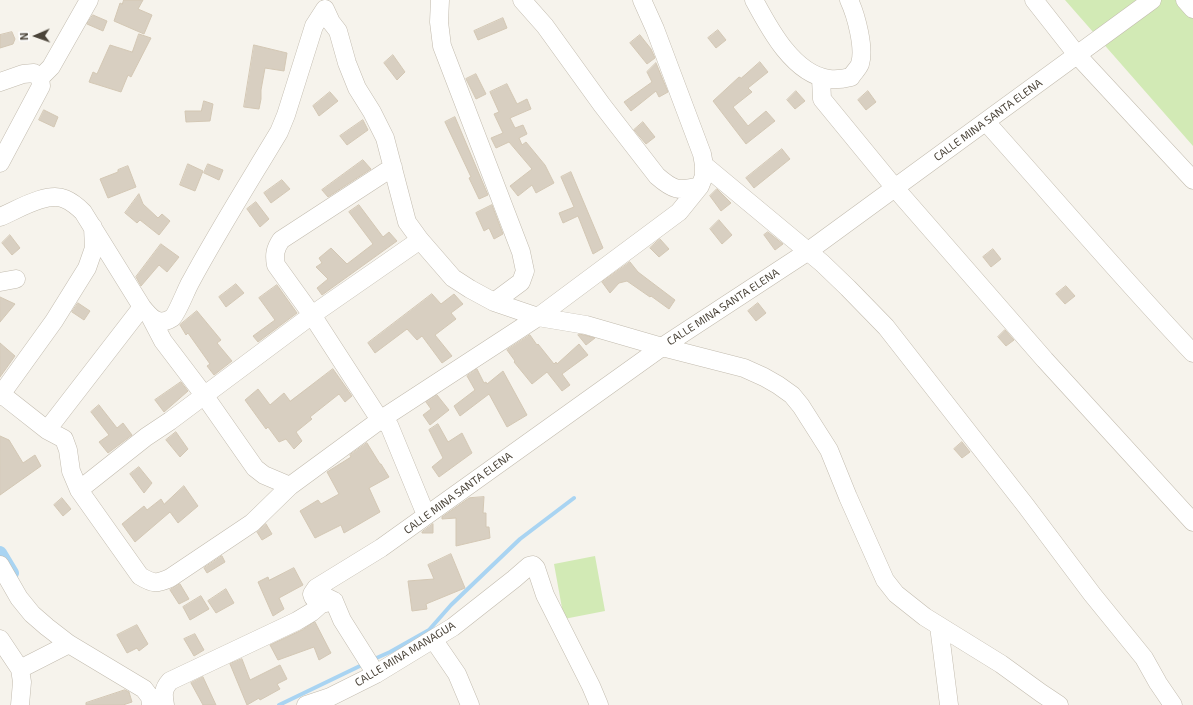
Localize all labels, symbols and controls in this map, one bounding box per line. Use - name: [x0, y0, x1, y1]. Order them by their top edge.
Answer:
- north arrow: [16, 16, 56, 56]
- text: N: [17, 32, 30, 41]
- street label: CALLE MINA SANTA ELENA: [931, 76, 1045, 164]
- street label: CALLE MINA SANTA ELENA: [664, 266, 782, 348]
- street label: CALLE MINA SANTA ELENA: [401, 449, 515, 537]
- street label: CALLE MINA MANAGUA: [352, 619, 458, 689]

